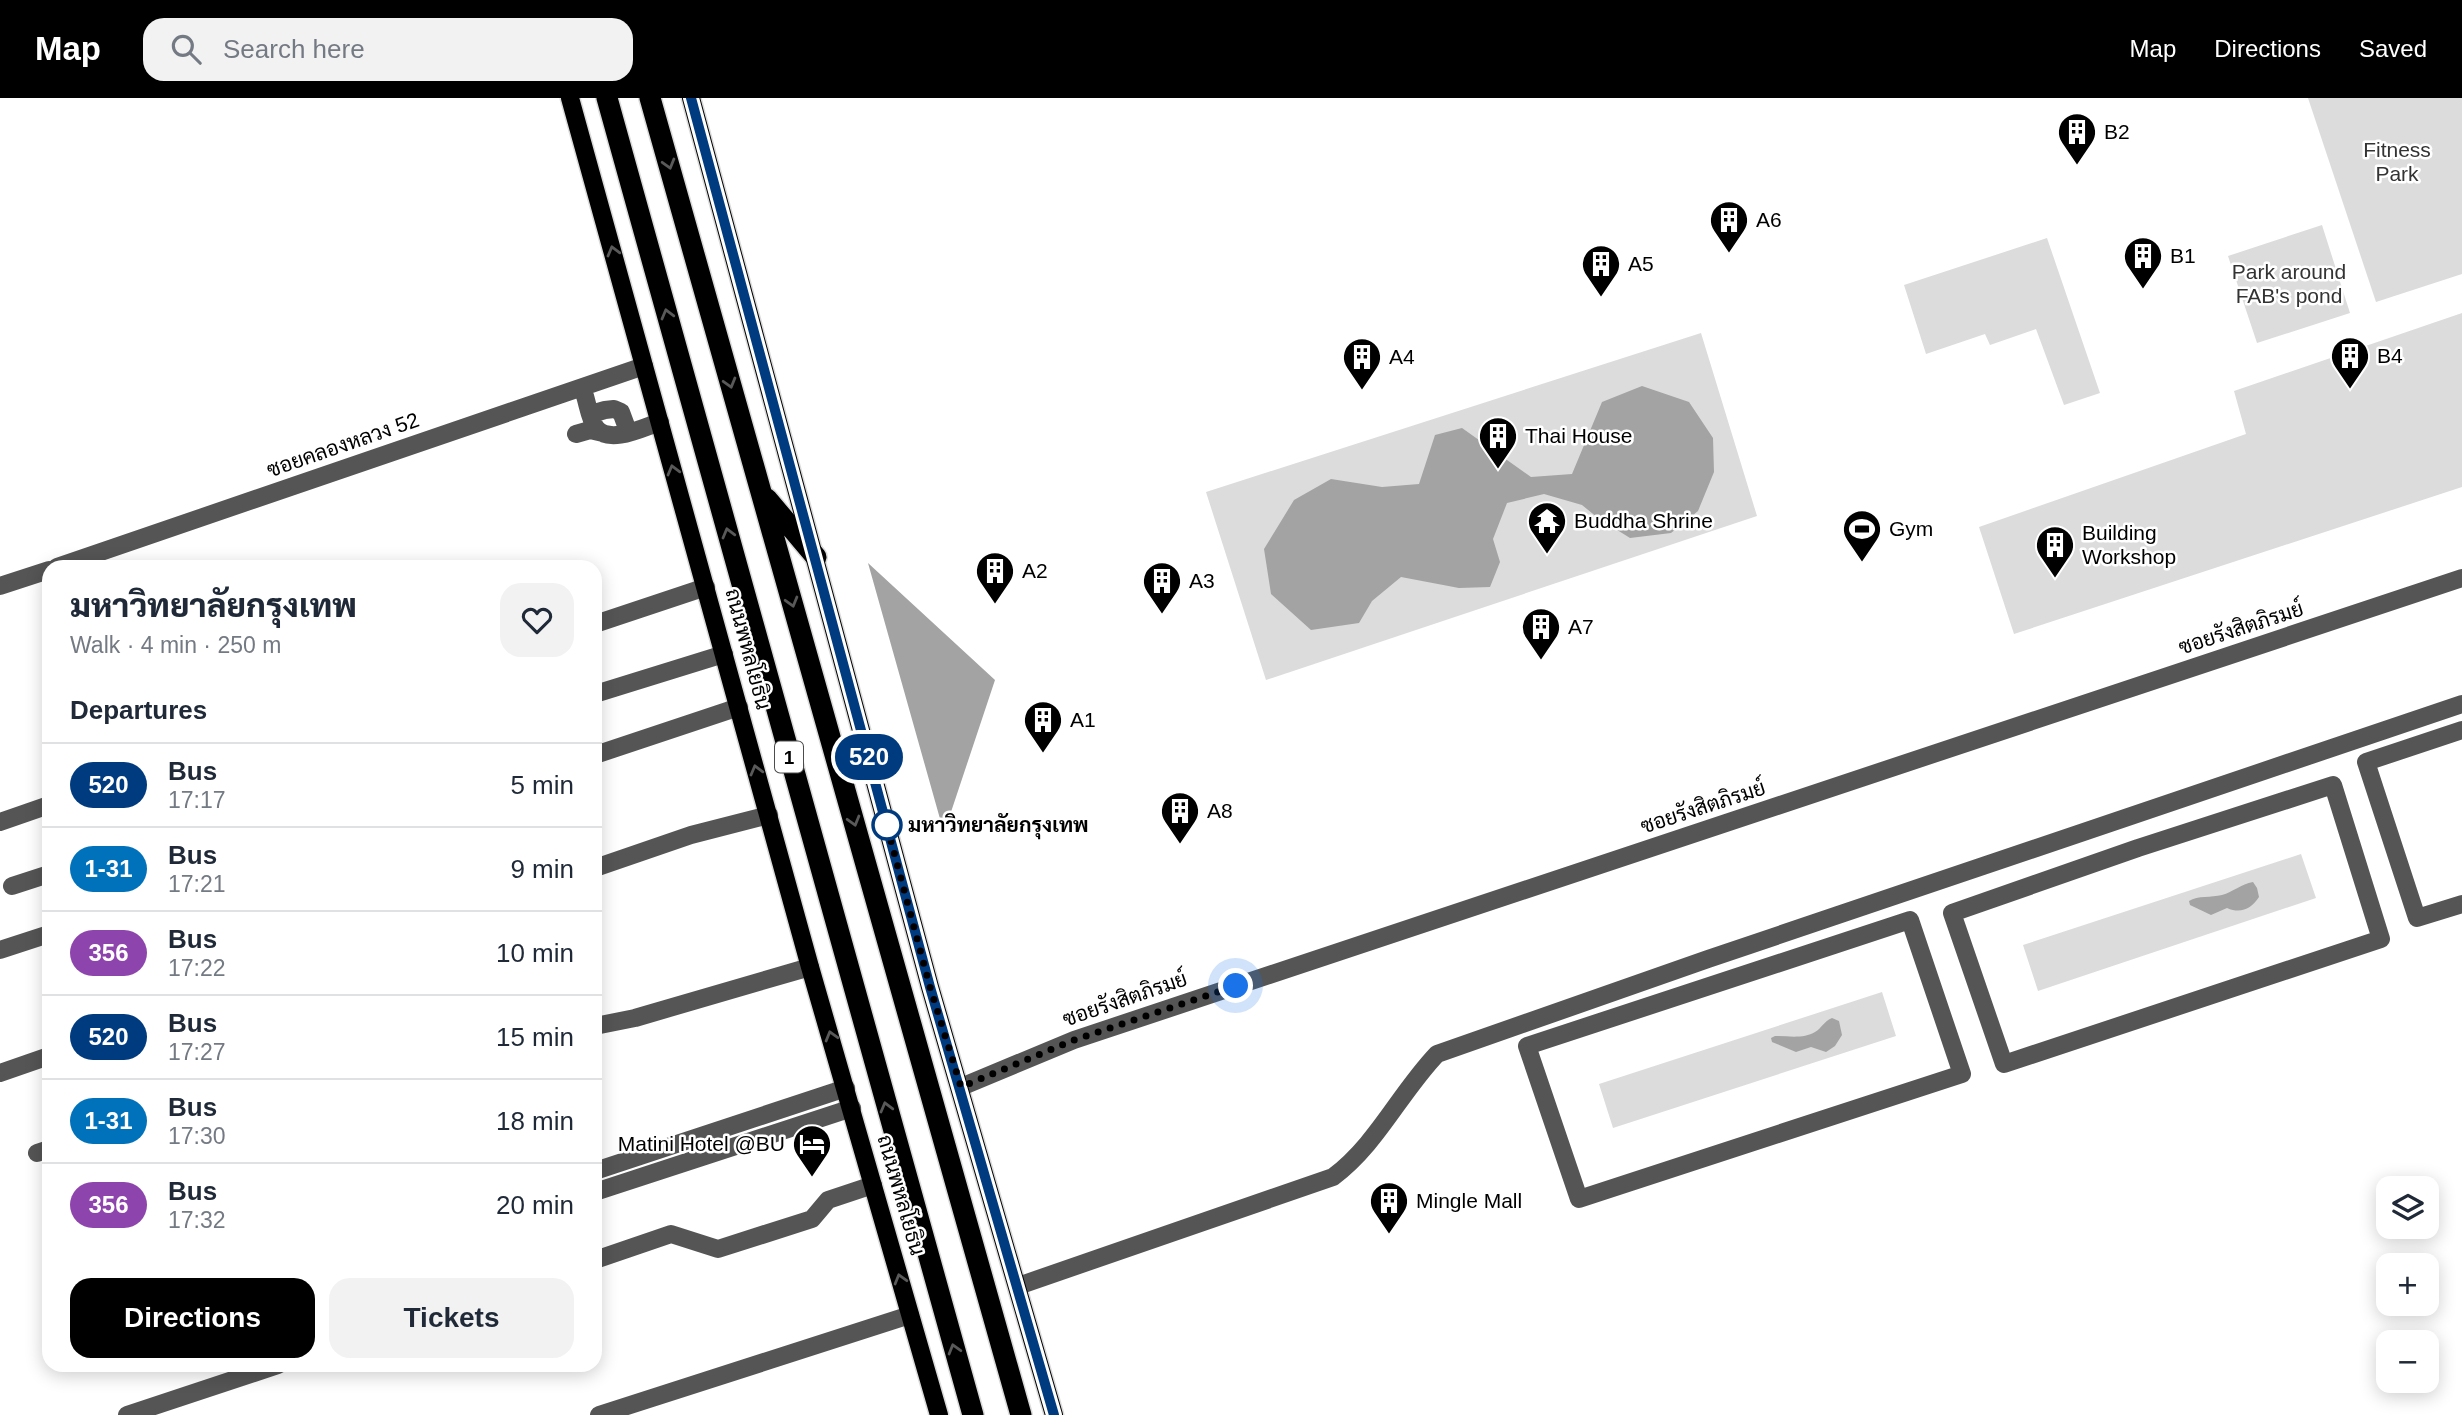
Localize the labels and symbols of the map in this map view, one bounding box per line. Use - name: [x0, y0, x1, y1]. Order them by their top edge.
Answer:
- building icon: B2: [2056, 111, 2098, 166]
- place label: B2: [2104, 120, 2130, 143]
- park label: Fitness Park: [2363, 138, 2431, 185]
- one-way arrow: [661, 157, 675, 169]
- building icon: A6: [1708, 199, 1750, 254]
- place label: A6: [1756, 208, 1782, 231]
- building icon: B1: [2122, 235, 2164, 290]
- building icon: A5: [1580, 243, 1622, 298]
- place label: B1: [2170, 244, 2196, 267]
- one-way arrow: [606, 245, 621, 257]
- place label: A5: [1628, 252, 1654, 275]
- park label: Park around FAB's pond: [2232, 260, 2346, 307]
- one-way arrow: [661, 308, 675, 320]
- building icon: B4: [2329, 335, 2371, 390]
- building icon: A4: [1341, 336, 1383, 391]
- place label: B4: [2377, 344, 2403, 367]
- place label: A4: [1389, 345, 1415, 368]
- one-way arrow: [722, 376, 737, 388]
- street label: ซอยคลองหลวง 52: [264, 408, 422, 481]
- building icon: Thai House: [1477, 415, 1519, 470]
- place label: Thai House: [1525, 424, 1632, 447]
- one-way arrow: [667, 464, 682, 476]
- temple icon: Buddha Shrine: [1526, 500, 1568, 555]
- sports icon: Gym: [1841, 508, 1883, 563]
- place label: Buddha Shrine: [1574, 509, 1713, 532]
- place label: Gym: [1889, 517, 1933, 540]
- place label: Building Workshop: [2082, 521, 2176, 568]
- building icon: Building Workshop: [2034, 524, 2076, 579]
- one-way arrow: [721, 527, 736, 539]
- building icon: A2: [974, 550, 1016, 605]
- place label: A2: [1022, 559, 1048, 582]
- building icon: A3: [1141, 560, 1183, 615]
- place label: A3: [1189, 569, 1215, 592]
- street label: ถนนพหลโยธิน: [721, 586, 777, 712]
- one-way arrow: [784, 595, 799, 607]
- street label: ซอยรังสิตภิรมย์: [2175, 595, 2306, 659]
- building icon: A7: [1520, 606, 1562, 661]
- place label: A7: [1568, 615, 1594, 638]
- building icon: A1: [1022, 699, 1064, 754]
- place label: A1: [1070, 708, 1096, 731]
- line badge: 520: [829, 734, 909, 780]
- road number: 1: [775, 742, 803, 772]
- one-way arrow: [750, 764, 765, 776]
- street label: ซอยรังสิตภิรมย์: [1637, 774, 1768, 838]
- building icon: A8: [1159, 790, 1201, 845]
- place label: A8: [1207, 799, 1233, 822]
- marker: มหาวิทยาลัยกรุงเทพ: [872, 810, 902, 840]
- place label: มหาวิทยาลัยกรุงเทพ: [908, 813, 1089, 840]
- one-way arrow: [845, 814, 860, 826]
- street label: ซอยรังสิตภิรมย์: [1059, 965, 1190, 1031]
- your location: [1218, 968, 1253, 1003]
- one-way arrow: [825, 1030, 839, 1042]
- one-way arrow: [880, 1101, 894, 1113]
- hotel icon: Matini Hotel @BU: [791, 1123, 833, 1178]
- place label: Matini Hotel @BU: [618, 1132, 785, 1155]
- street label: ถนนพหลโยธิน: [873, 1132, 931, 1258]
- building icon: Mingle Mall: [1368, 1180, 1410, 1235]
- place label: Mingle Mall: [1416, 1189, 1522, 1212]
- one-way arrow: [893, 1273, 908, 1285]
- one-way arrow: [948, 1344, 962, 1356]

